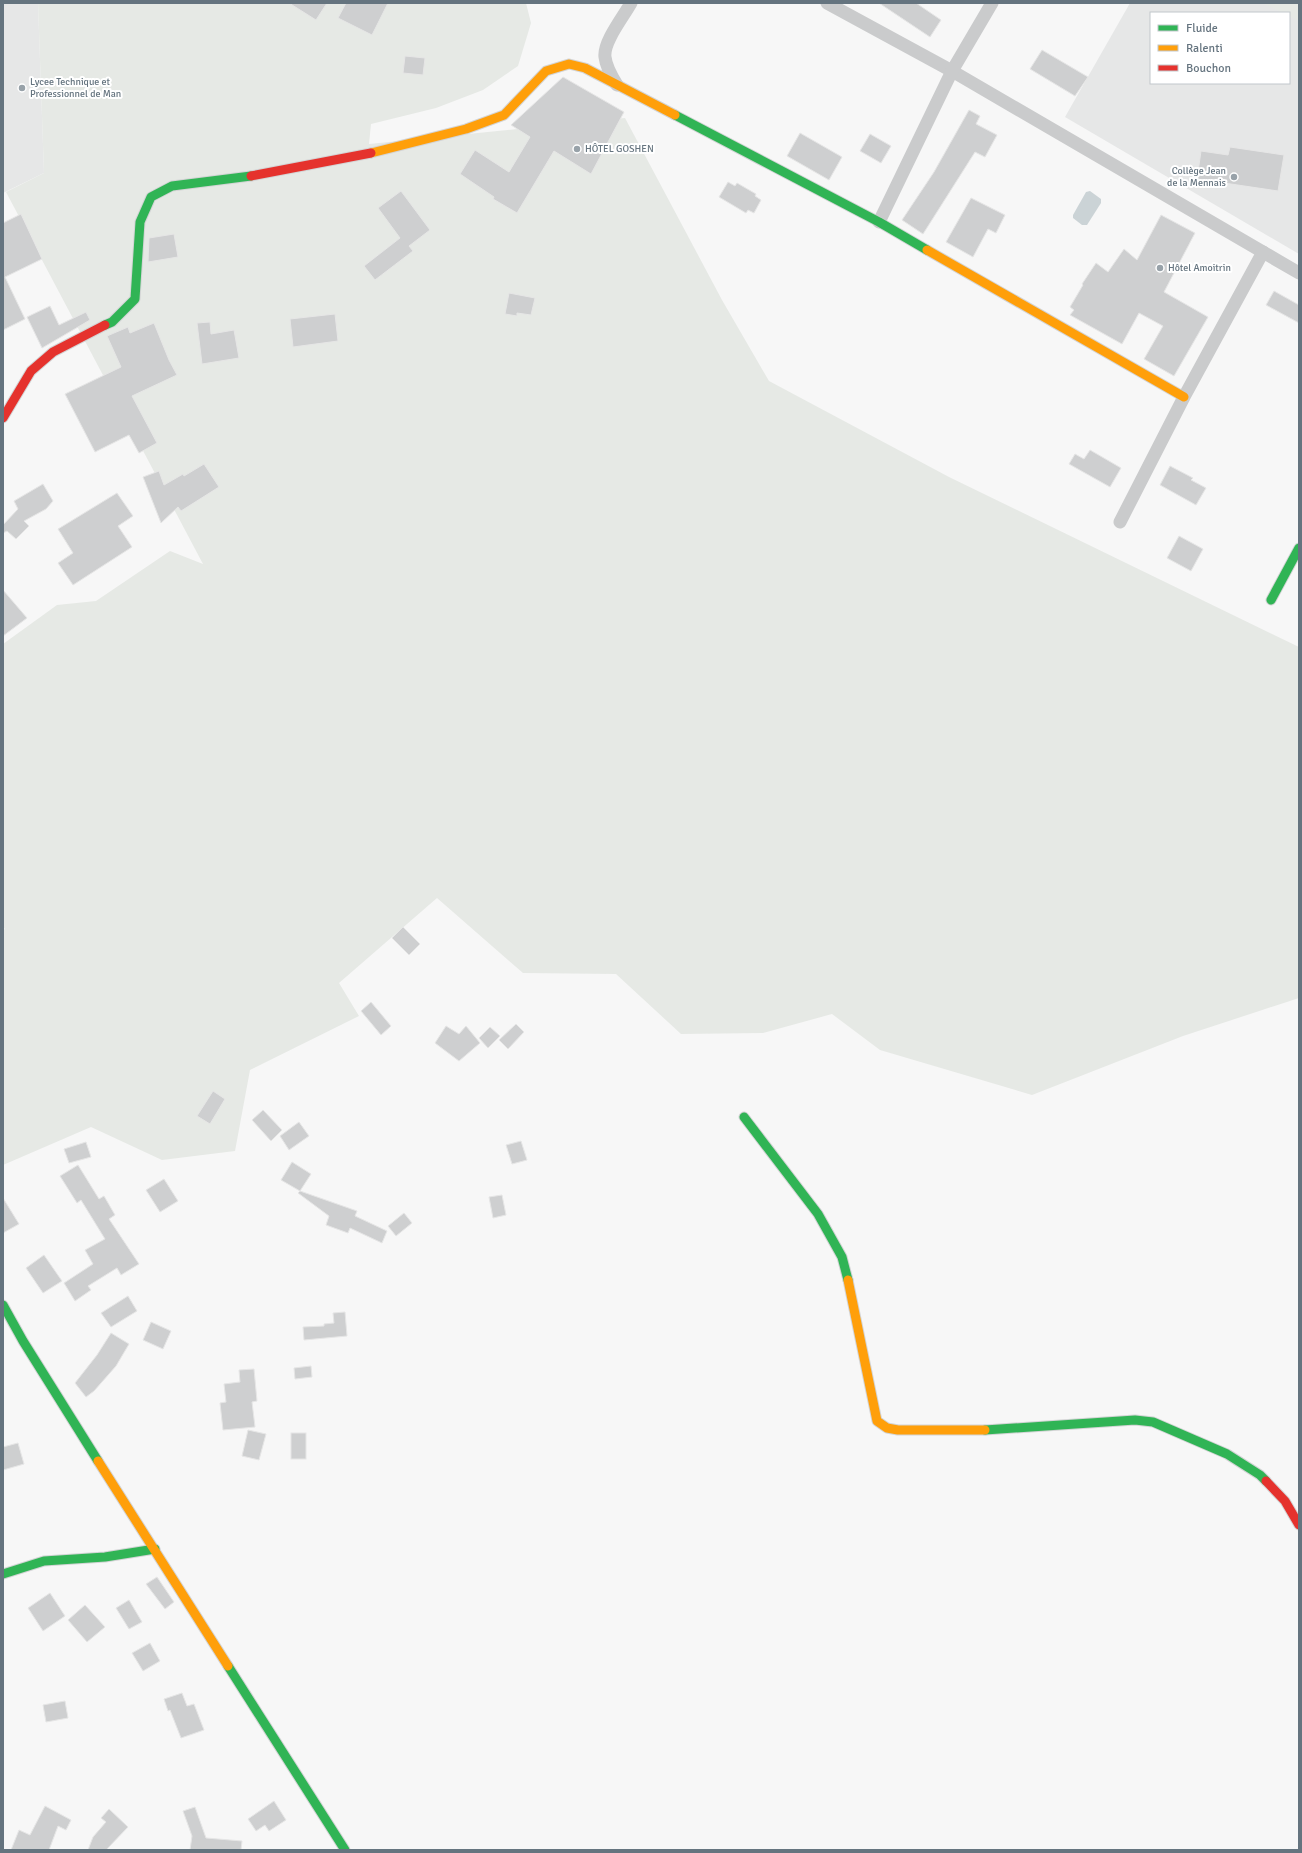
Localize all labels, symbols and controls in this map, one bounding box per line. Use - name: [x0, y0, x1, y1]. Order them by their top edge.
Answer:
- legend: [1150, 12, 1290, 84]
- text: Fluide: [1186, 21, 1218, 36]
- text: Ralenti: [1186, 41, 1223, 56]
- text: Bouchon: [1186, 61, 1231, 76]
- place label: Lycee Technique et Professionnel de Man: [30, 76, 121, 100]
- marker: Lycee Technique et Professionnel de Man: [17, 83, 27, 93]
- place label: HÔTEL GOSHEN: [585, 143, 654, 155]
- marker: HÔTEL GOSHEN: [572, 144, 582, 154]
- place label: Collège Jean de la Mennais: [1167, 165, 1227, 189]
- marker: Collège Jean de la Mennais: [1229, 172, 1239, 182]
- place label: Hôtel Amoitrin: [1168, 262, 1231, 274]
- marker: Hôtel Amoitrin: [1155, 263, 1165, 273]

